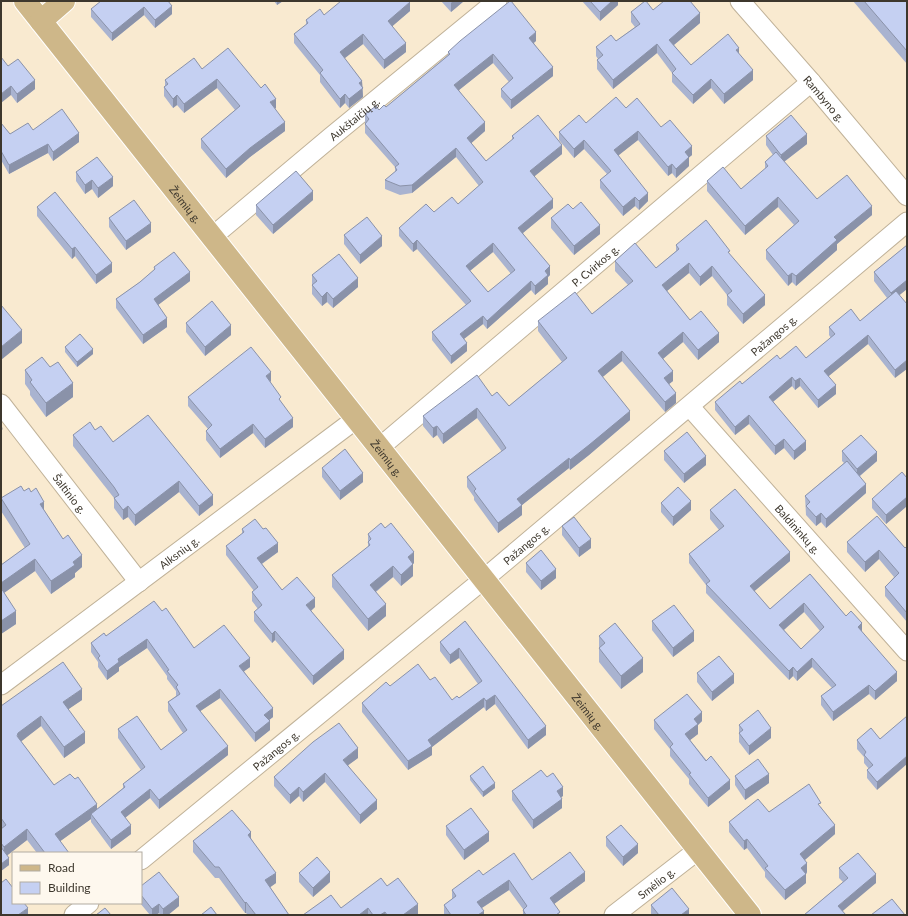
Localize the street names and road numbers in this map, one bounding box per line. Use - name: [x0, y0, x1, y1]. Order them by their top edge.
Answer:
- street label: Rambyno g.: [801, 72, 848, 124]
- street label: Aukštaičių g.: [326, 94, 382, 143]
- street label: Žeimių g.: [167, 183, 205, 225]
- street label: P. Cvirkos g.: [569, 241, 621, 289]
- street label: Pažangos g.: [748, 312, 799, 358]
- street label: Žeimių g.: [369, 437, 406, 479]
- street label: Šaltinio g.: [51, 471, 90, 516]
- street label: Baldininkų g.: [773, 501, 824, 556]
- street label: Pažangos g.: [500, 521, 551, 567]
- street label: Alksnių g.: [156, 533, 201, 571]
- street label: Žeimių g.: [570, 690, 607, 733]
- street label: Pažangos g.: [250, 727, 302, 773]
- street label: Smėlio g.: [635, 864, 677, 901]

